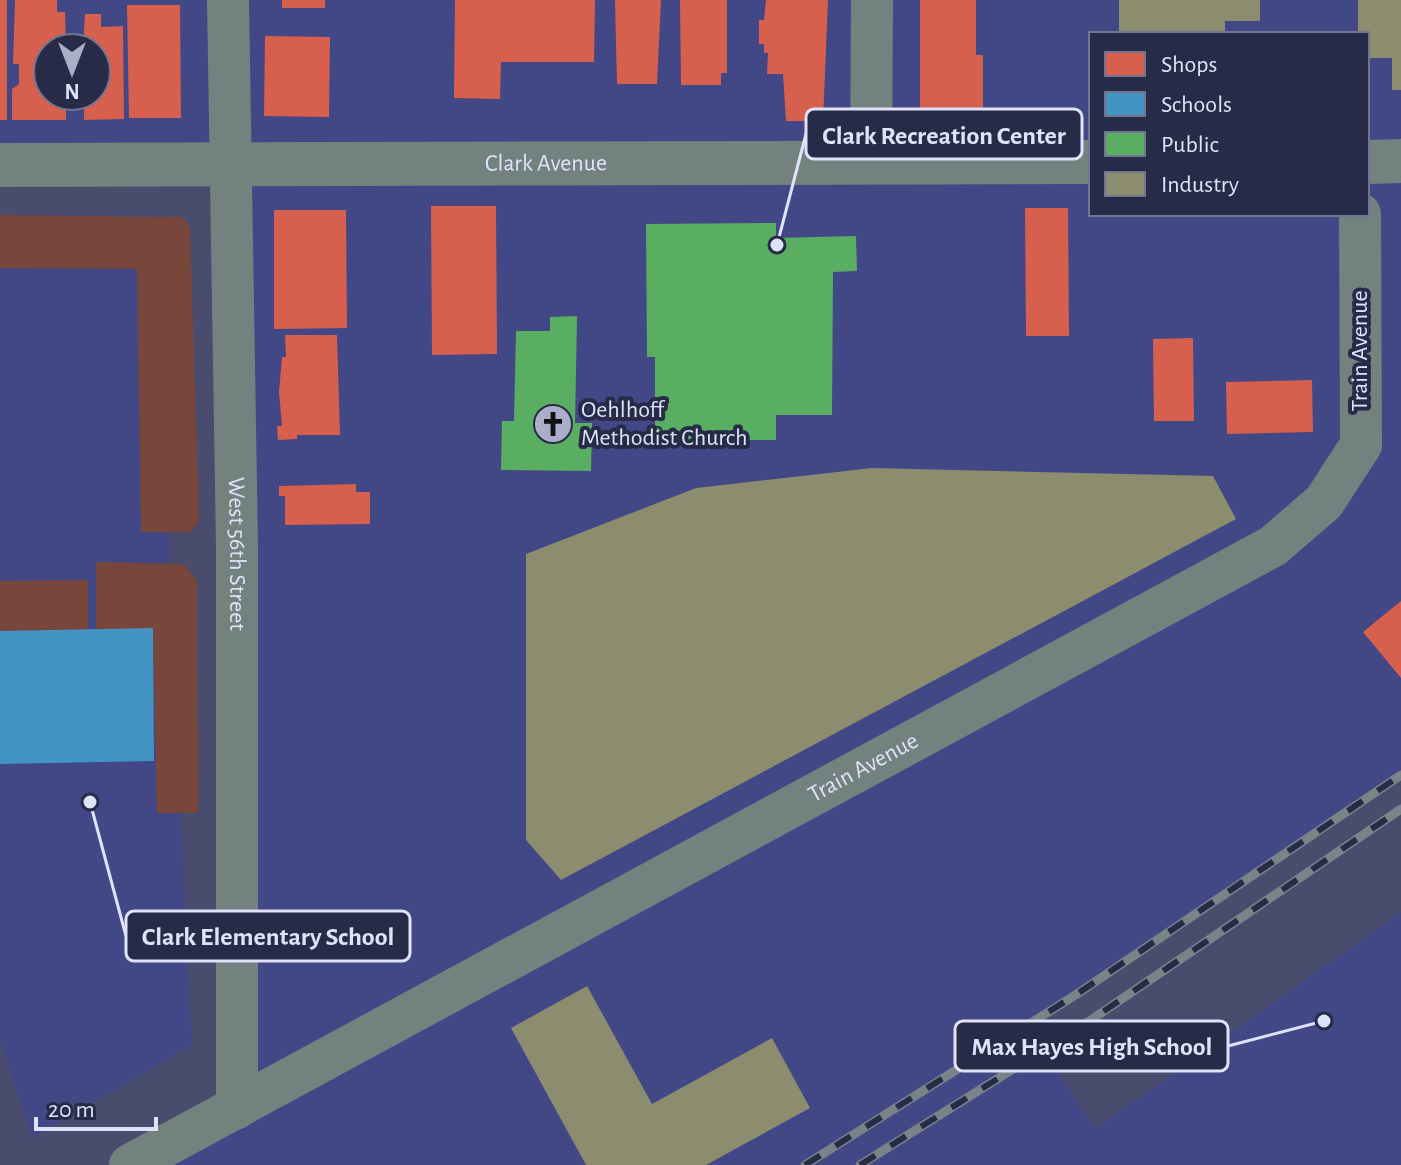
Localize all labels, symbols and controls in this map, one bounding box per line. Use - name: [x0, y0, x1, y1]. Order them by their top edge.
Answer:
- north arrow: [32, 32, 112, 112]
- legend: [1089, 32, 1369, 216]
- text: Shops: [1161, 53, 1217, 77]
- text: N: [64, 80, 80, 102]
- text: Schools: [1161, 93, 1232, 117]
- callout: Clark Recreation Center: [806, 109, 1082, 159]
- text: Clark Recreation Center: [822, 123, 1066, 149]
- text: Public: [1161, 133, 1219, 157]
- street label: Clark Avenue: [485, 151, 607, 176]
- text: Industry: [1161, 173, 1239, 197]
- street label: Train Avenue: [1348, 291, 1372, 411]
- place label: Oehlhoff Methodist Church: [581, 398, 748, 450]
- church icon: Oehlhoff Methodist Church: [532, 403, 574, 445]
- street label: West 56th Street: [224, 477, 249, 631]
- street label: Train Avenue: [804, 728, 922, 807]
- callout: Clark Elementary School: [126, 911, 410, 961]
- text: Clark Elementary School: [142, 924, 394, 950]
- callout: Max Hayes High School: [955, 1021, 1228, 1071]
- text: Max Hayes High School: [972, 1034, 1212, 1060]
- scale bar: [36, 1081, 156, 1131]
- text: 20 m: [48, 1098, 95, 1122]

